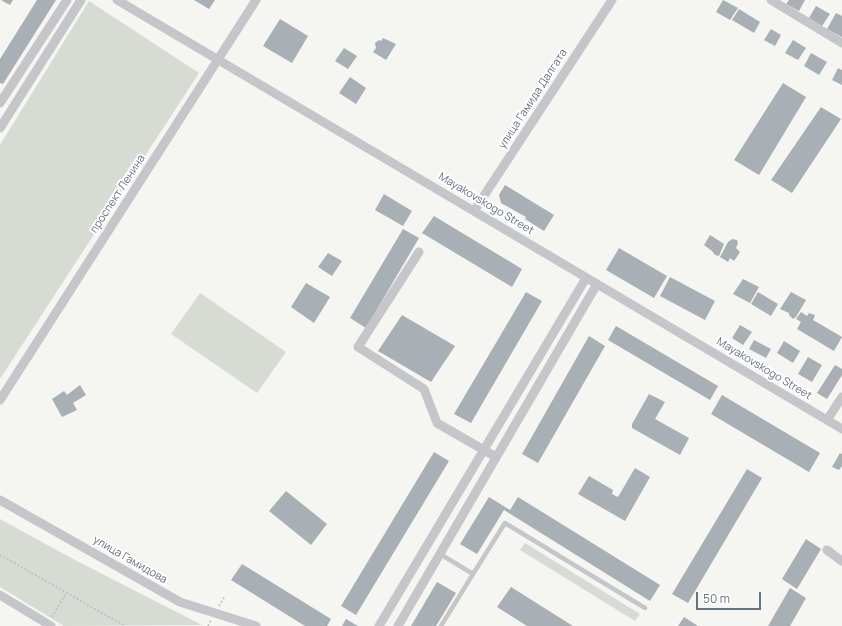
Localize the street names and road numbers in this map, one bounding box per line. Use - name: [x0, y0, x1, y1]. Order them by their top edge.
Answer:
- street label: улица Гамида Далгата: [496, 47, 570, 151]
- street label: проспект Ленина: [88, 152, 148, 236]
- street label: Mayakovskogo Street: [436, 170, 536, 238]
- street label: Mayakovskogo Street: [714, 335, 814, 403]
- street label: улица Гамидова: [91, 533, 169, 587]

